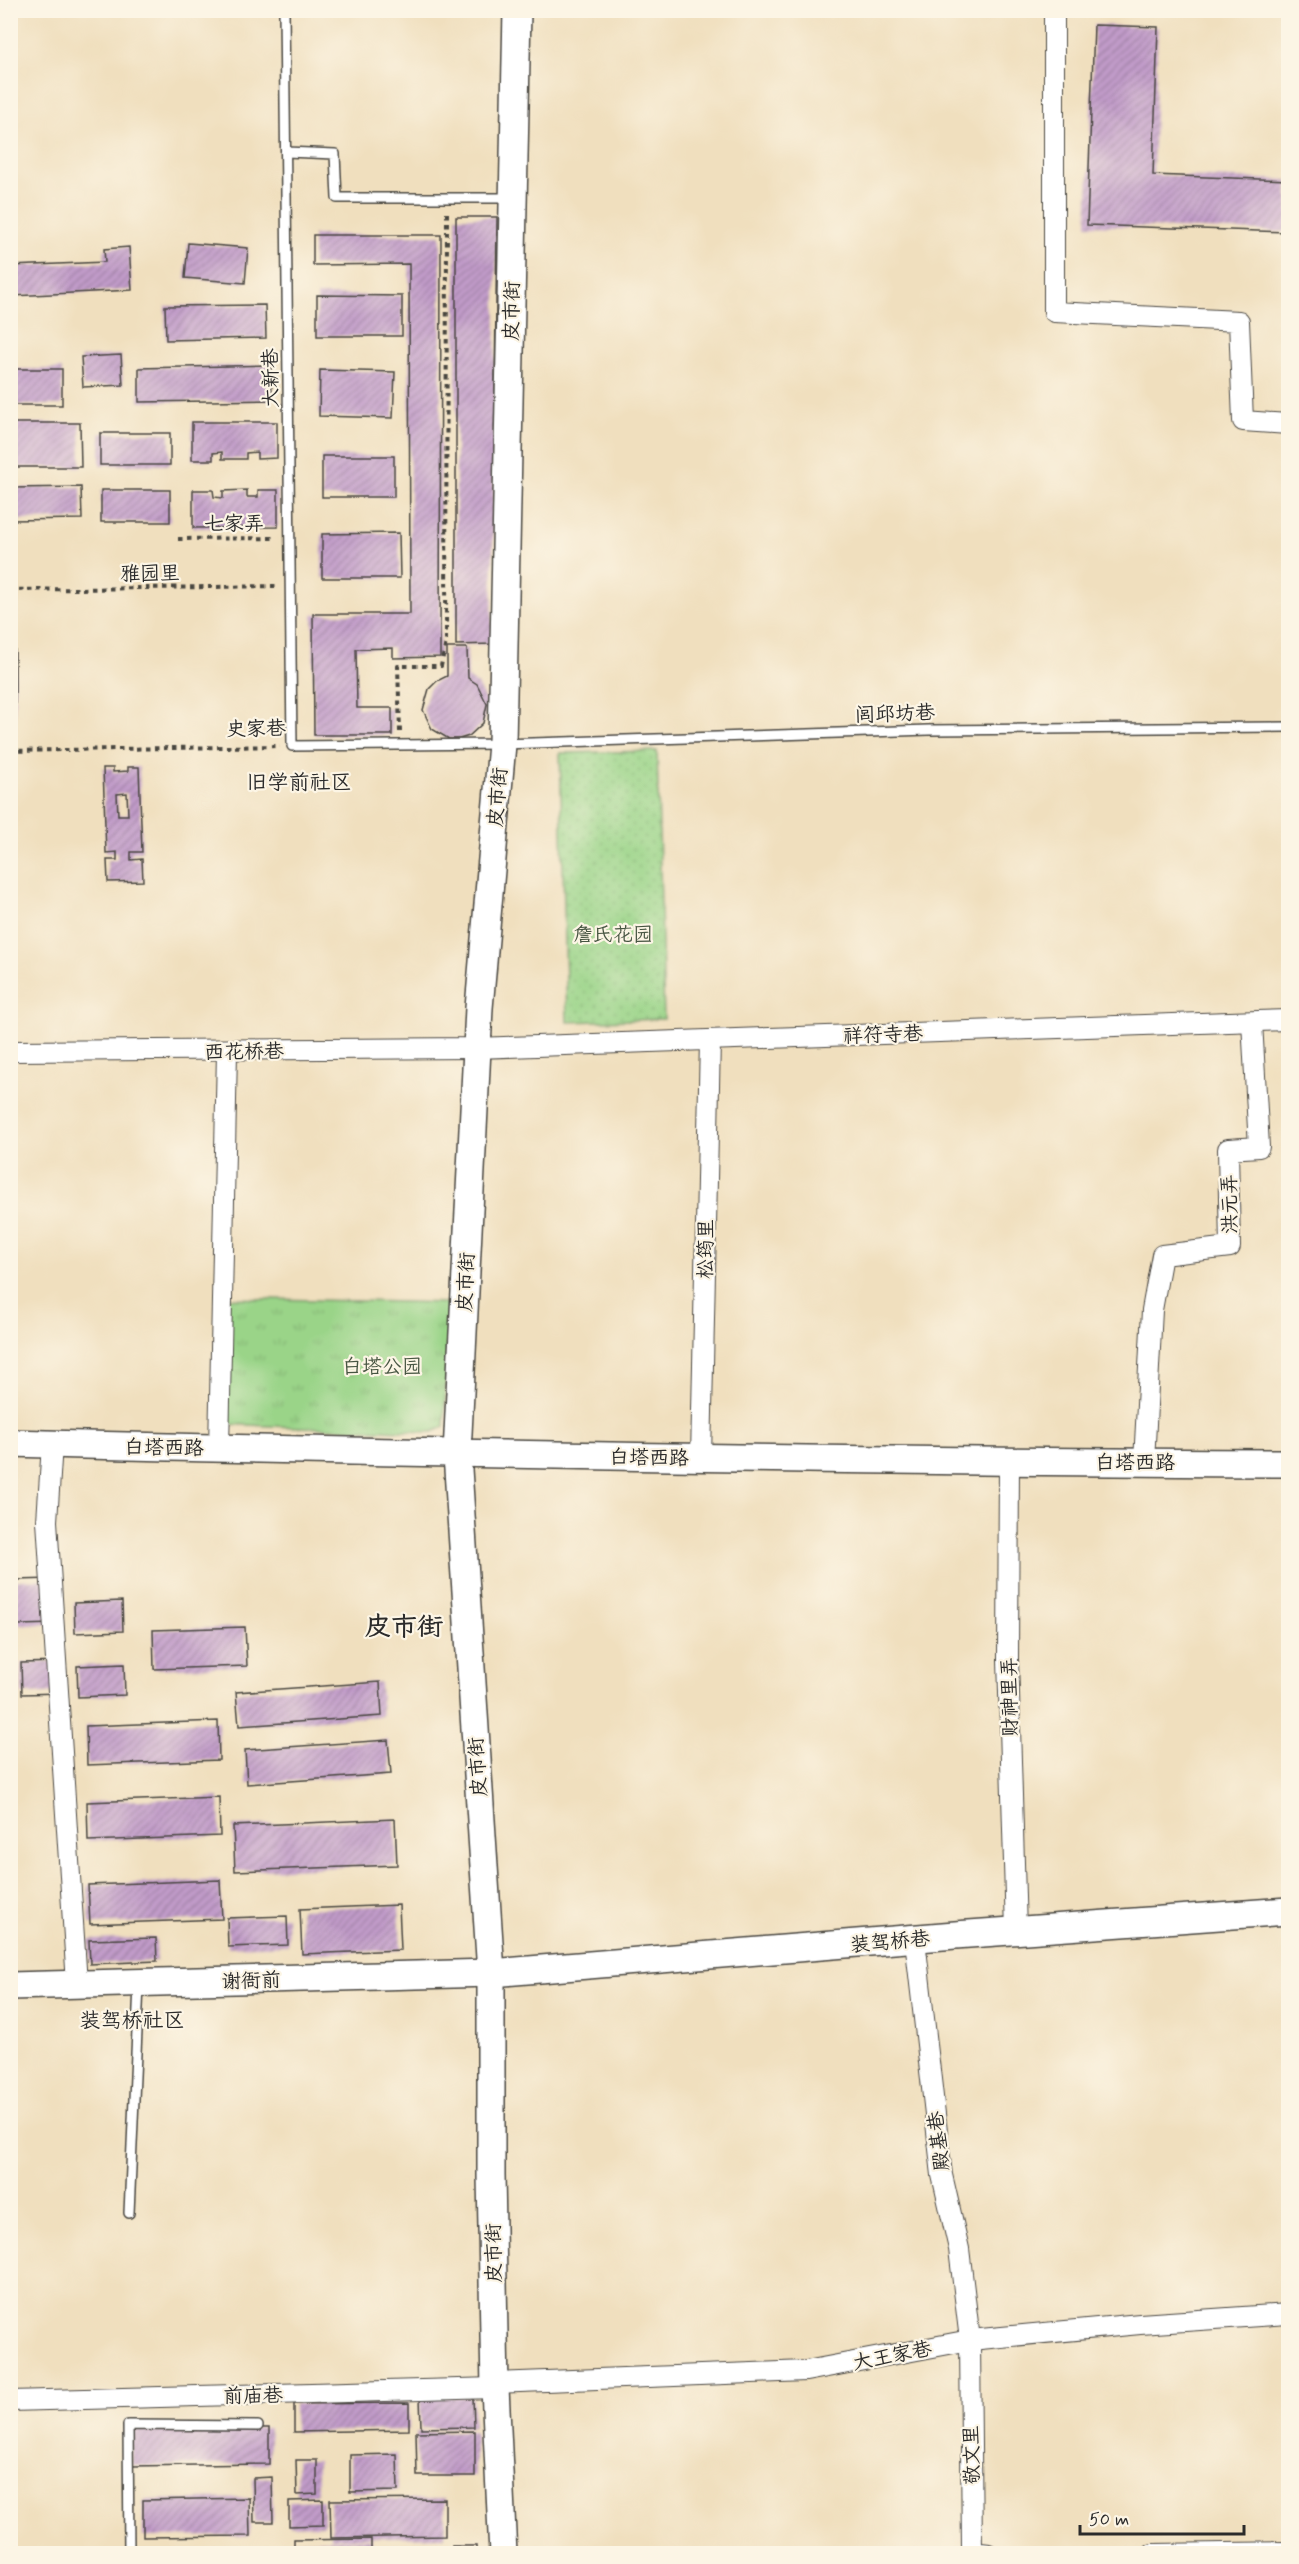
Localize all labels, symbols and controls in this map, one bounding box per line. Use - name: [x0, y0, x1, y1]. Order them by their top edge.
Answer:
- street label: 皮市街: [498, 281, 527, 341]
- street label: 大新巷: [257, 347, 286, 408]
- street label: 七家弄: [204, 511, 264, 538]
- street label: 雅园里: [120, 560, 180, 589]
- street label: 闾邱坊巷: [855, 700, 936, 729]
- street label: 史家巷: [226, 715, 287, 744]
- street label: 皮市街: [482, 766, 515, 828]
- district label: 旧学前社区: [247, 769, 352, 797]
- park label: 詹氏花园: [573, 922, 653, 949]
- street label: 祥符寺巷: [843, 1021, 924, 1050]
- street label: 西花桥巷: [204, 1038, 285, 1067]
- street label: 洪元弄: [1216, 1174, 1245, 1234]
- street label: 松筠里: [692, 1219, 721, 1279]
- street label: 皮市街: [451, 1251, 482, 1313]
- park label: 白塔公园: [342, 1354, 422, 1381]
- street label: 白塔西路: [124, 1434, 205, 1463]
- street label: 白塔西路: [609, 1444, 690, 1473]
- street label: 白塔西路: [1095, 1450, 1176, 1477]
- district label: 皮市街: [365, 1611, 443, 1645]
- street label: 财神里弄: [996, 1657, 1025, 1737]
- street label: 皮市街: [463, 1736, 494, 1798]
- street label: 装驾桥巷: [849, 1925, 932, 1959]
- street label: 谢衙前: [221, 1967, 282, 1996]
- district label: 装驾桥社区: [80, 2007, 185, 2035]
- street label: 殿基巷: [922, 2108, 957, 2172]
- street label: 皮市街: [480, 2223, 509, 2283]
- street label: 大王家巷: [850, 2335, 935, 2377]
- street label: 前庙巷: [223, 2382, 284, 2411]
- street label: 敬文里: [958, 2425, 987, 2485]
- scale bar: [1080, 2498, 1244, 2536]
- text: 50 m: [1089, 2508, 1129, 2532]

